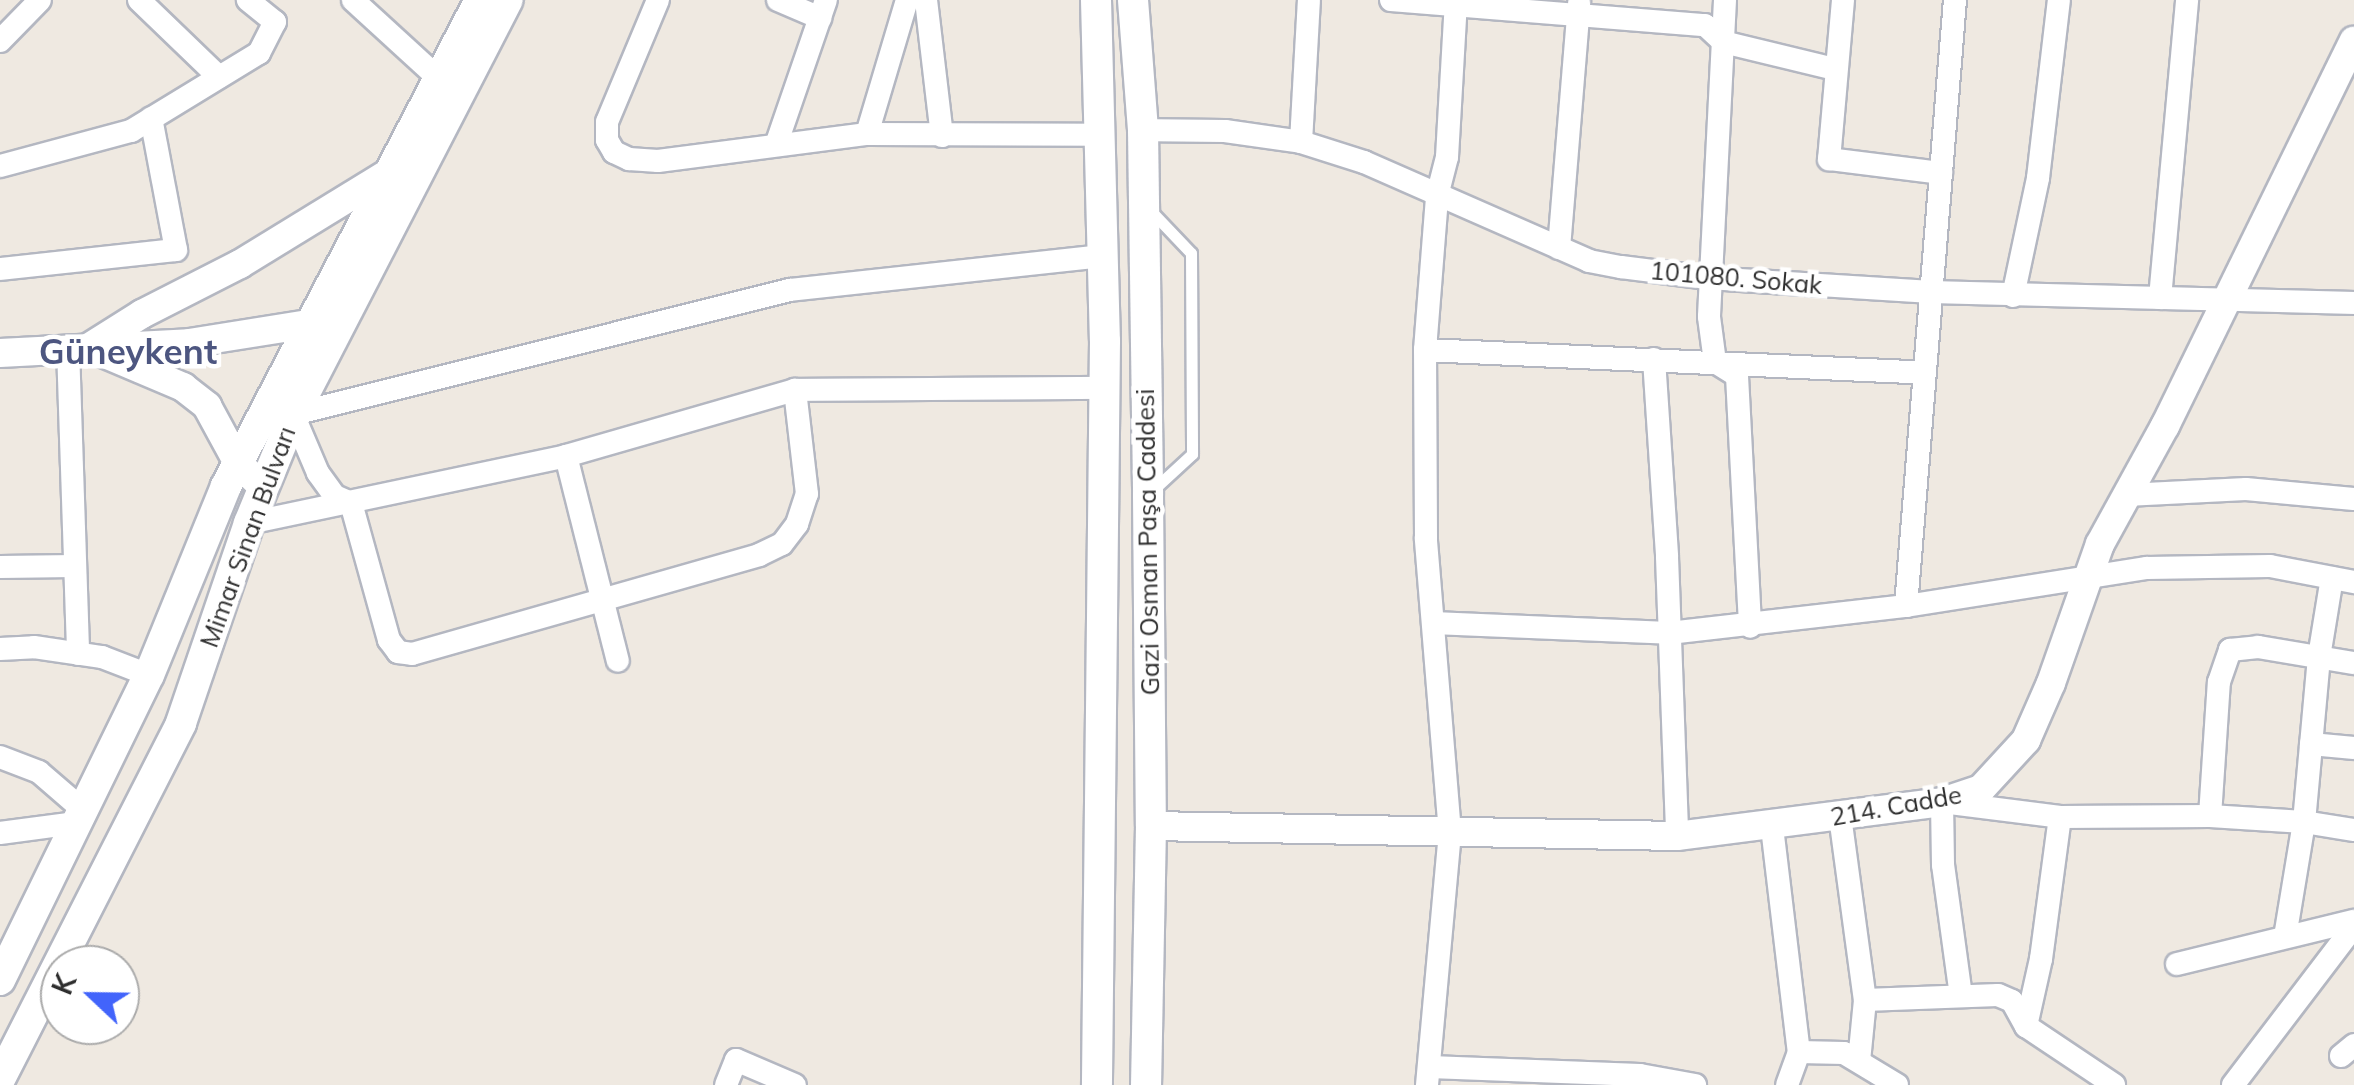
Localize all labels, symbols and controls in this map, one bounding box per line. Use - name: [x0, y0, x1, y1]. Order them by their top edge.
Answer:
- street label: 101080. Sokak: [1649, 256, 1823, 300]
- district label: Güneykent: [39, 330, 217, 372]
- street label: Gazi Osman Paşa Caddesi: [1130, 388, 1166, 696]
- street label: Mimar Sinan Bulvarı: [194, 423, 302, 651]
- street label: 214. Cadde: [1828, 780, 1964, 832]
- north arrow: [40, 945, 140, 1045]
- text: K: [44, 969, 83, 1000]

